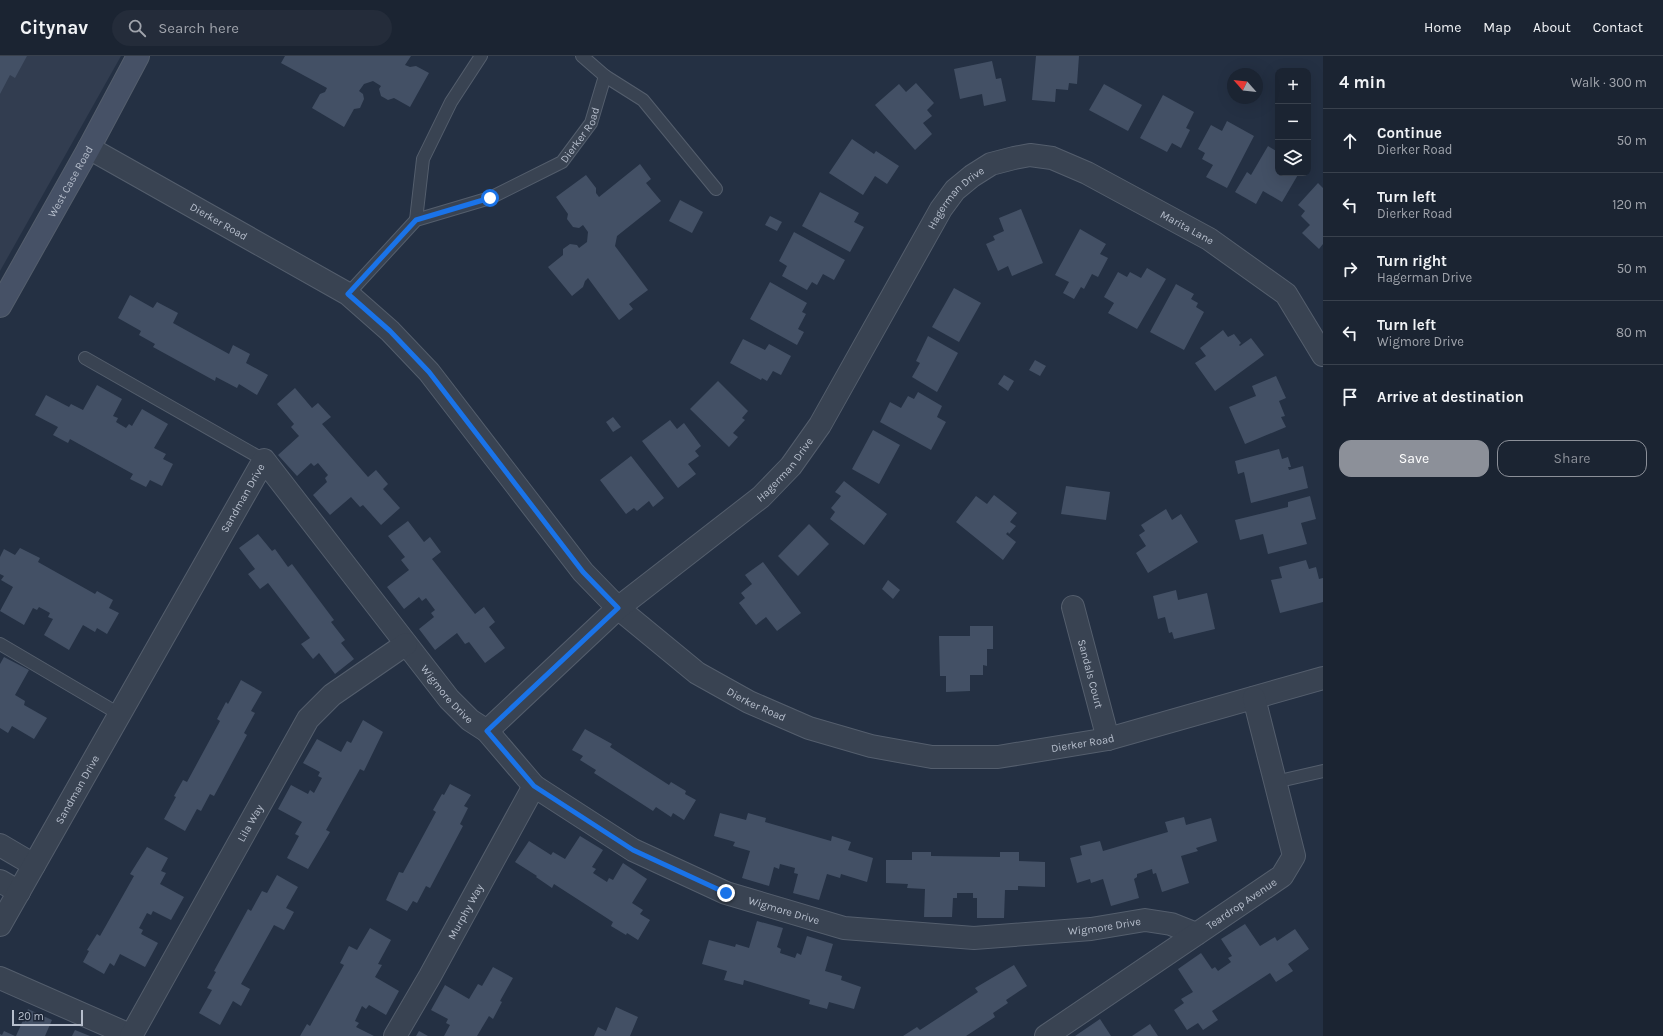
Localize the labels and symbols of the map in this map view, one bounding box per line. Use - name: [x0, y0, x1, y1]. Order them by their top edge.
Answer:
- north arrow: [1227, 68, 1263, 104]
- street label: Dierker Road: [557, 106, 602, 165]
- street label: West Case Road: [45, 143, 95, 219]
- street label: Hagerman Drive: [925, 163, 987, 231]
- route start: [481, 189, 499, 207]
- street label: Dierker Road: [188, 200, 250, 243]
- street label: Marita Lane: [1158, 207, 1217, 247]
- street label: Hagerman Drive: [754, 435, 816, 505]
- street label: Sandman Drive: [218, 461, 267, 535]
- street label: Sandals Court: [1075, 638, 1106, 710]
- street label: Wigmore Drive: [418, 662, 476, 726]
- street label: Dierker Road: [725, 684, 788, 724]
- street label: Dierker Road: [1050, 731, 1116, 755]
- street label: Sandman Drive: [52, 752, 102, 826]
- street label: Lila Way: [234, 802, 266, 844]
- street label: Teardrop Avenue: [1204, 875, 1279, 932]
- street label: Murphy Way: [445, 881, 486, 942]
- route end: [717, 884, 735, 902]
- street label: Wigmore Drive: [747, 893, 821, 927]
- street label: Wigmore Drive: [1067, 914, 1142, 937]
- scale bar: [12, 1008, 83, 1027]

